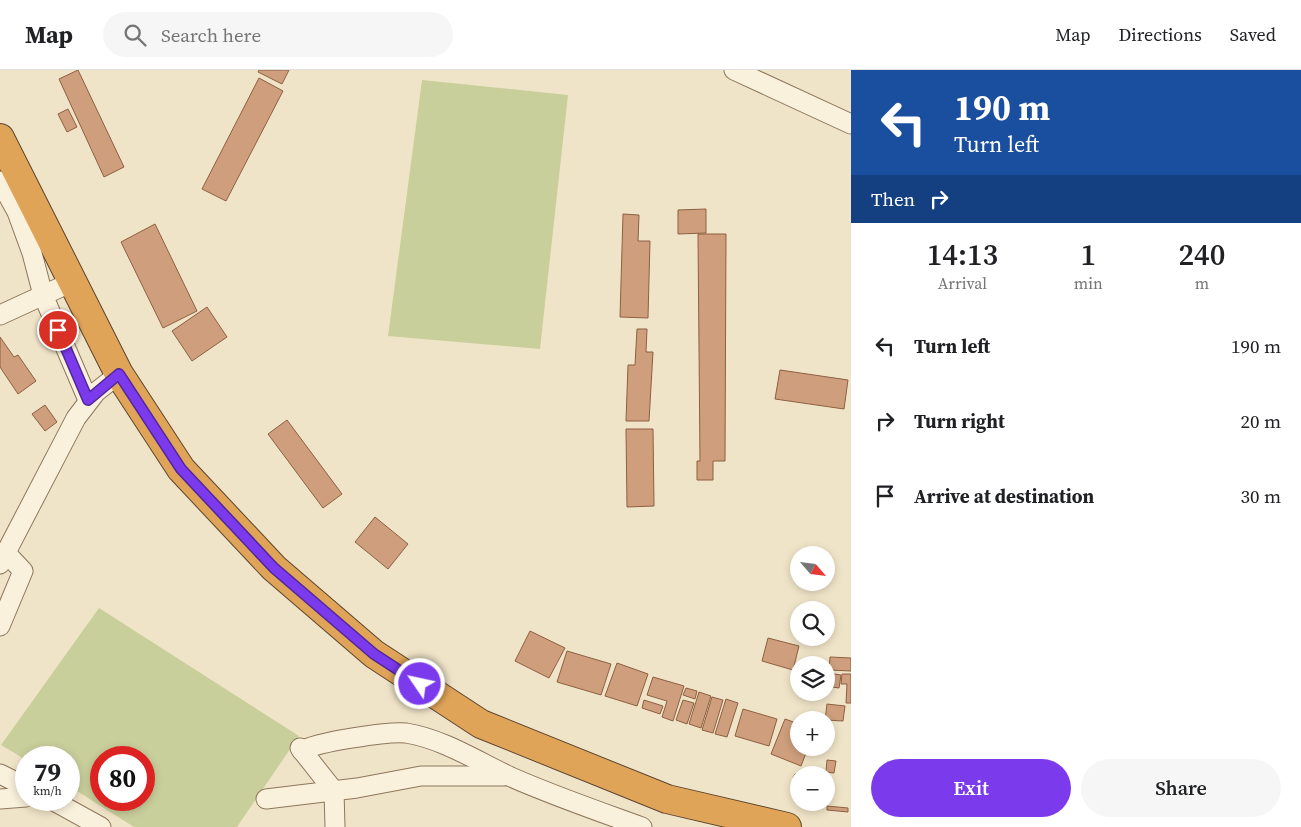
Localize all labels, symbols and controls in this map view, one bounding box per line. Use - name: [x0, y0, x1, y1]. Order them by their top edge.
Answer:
- search box: [103, 12, 453, 57]
- text: Map: [25, 18, 73, 51]
- icon: search: [121, 21, 149, 49]
- text: Search here: [161, 22, 261, 48]
- text: Map: [1055, 22, 1091, 47]
- text: Directions: [1119, 22, 1202, 47]
- text: Saved: [1230, 22, 1276, 47]
- text: 190 m: [954, 84, 1050, 132]
- icon: left: [871, 90, 936, 155]
- text: Turn left: [954, 129, 1039, 159]
- icon: right: [925, 185, 953, 213]
- text: Then: [871, 186, 915, 212]
- text: 14:13: [927, 234, 998, 275]
- text: 1: [1080, 234, 1096, 275]
- text: 240: [1178, 234, 1225, 275]
- text: Arrival: [938, 272, 987, 294]
- text: min: [1074, 272, 1103, 294]
- text: m: [1195, 272, 1209, 294]
- pin: [37, 309, 79, 351]
- icon: arrive: [44, 316, 72, 344]
- icon: left: [871, 332, 899, 360]
- text: Turn left: [914, 333, 990, 359]
- text: 190 m: [1231, 333, 1281, 359]
- icon: right: [871, 407, 899, 435]
- text: Turn right: [914, 408, 1005, 434]
- text: 20 m: [1240, 408, 1281, 434]
- icon: arrive: [871, 482, 899, 510]
- text: Arrive at destination: [914, 483, 1094, 509]
- text: 30 m: [1240, 483, 1281, 509]
- north arrow: [790, 546, 835, 591]
- map controls: [790, 546, 835, 811]
- button: search: [790, 601, 835, 646]
- button: layers: [790, 656, 835, 701]
- position arrow: [393, 657, 445, 709]
- button: +: [790, 711, 835, 756]
- speed limit sign: 80: [90, 746, 155, 811]
- text: 79: [34, 755, 61, 789]
- button: Exit: [871, 759, 1071, 817]
- button: Share: [1081, 759, 1281, 817]
- button: −: [790, 766, 835, 811]
- text: km/h: [33, 783, 62, 799]

